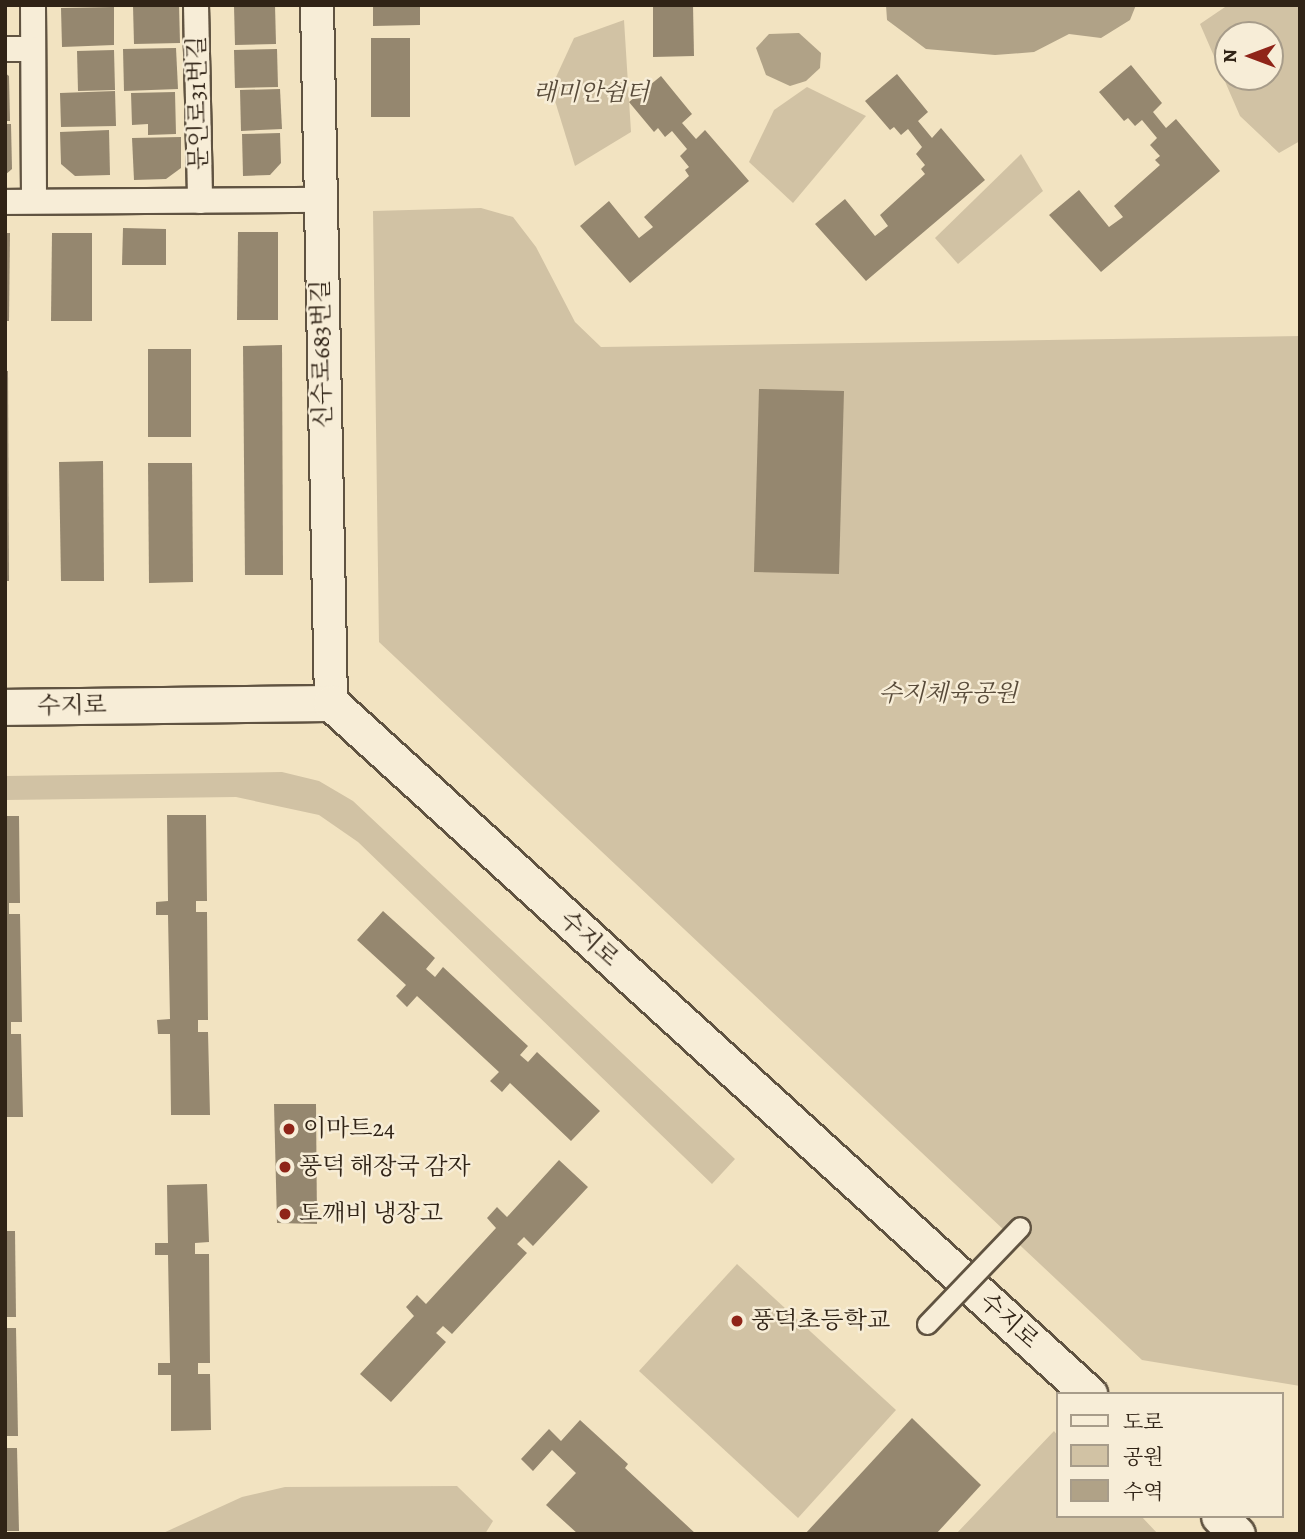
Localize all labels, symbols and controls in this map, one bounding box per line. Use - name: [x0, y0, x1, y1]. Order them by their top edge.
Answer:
- north arrow: [1214, 21, 1284, 91]
- street label: 문인로31번길: [182, 36, 214, 170]
- text: N: [1217, 49, 1243, 63]
- park label: 래미안쉼터: [533, 79, 649, 107]
- street label: 신수로683번길: [306, 279, 338, 429]
- park label: 수지체육공원: [878, 680, 1018, 708]
- street label: 수지로: [37, 691, 107, 721]
- street label: 수지로: [554, 905, 624, 973]
- place label: 이마트24: [303, 1115, 395, 1143]
- marker: 이마트24: [281, 1121, 297, 1137]
- place label: 풍덕 해장국 감자: [299, 1153, 471, 1181]
- marker: 풍덕 해장국 감자: [277, 1159, 293, 1175]
- place label: 도깨비 냉장고: [299, 1200, 443, 1228]
- marker: 도깨비 냉장고: [277, 1206, 293, 1222]
- street label: 수지로: [974, 1287, 1044, 1355]
- place label: 풍덕초등학교: [751, 1307, 890, 1335]
- marker: 풍덕초등학교: [729, 1313, 745, 1329]
- legend: [1056, 1392, 1284, 1518]
- text: 도로: [1123, 1408, 1164, 1436]
- text: 공원: [1123, 1443, 1164, 1471]
- text: 수역: [1123, 1478, 1164, 1506]

